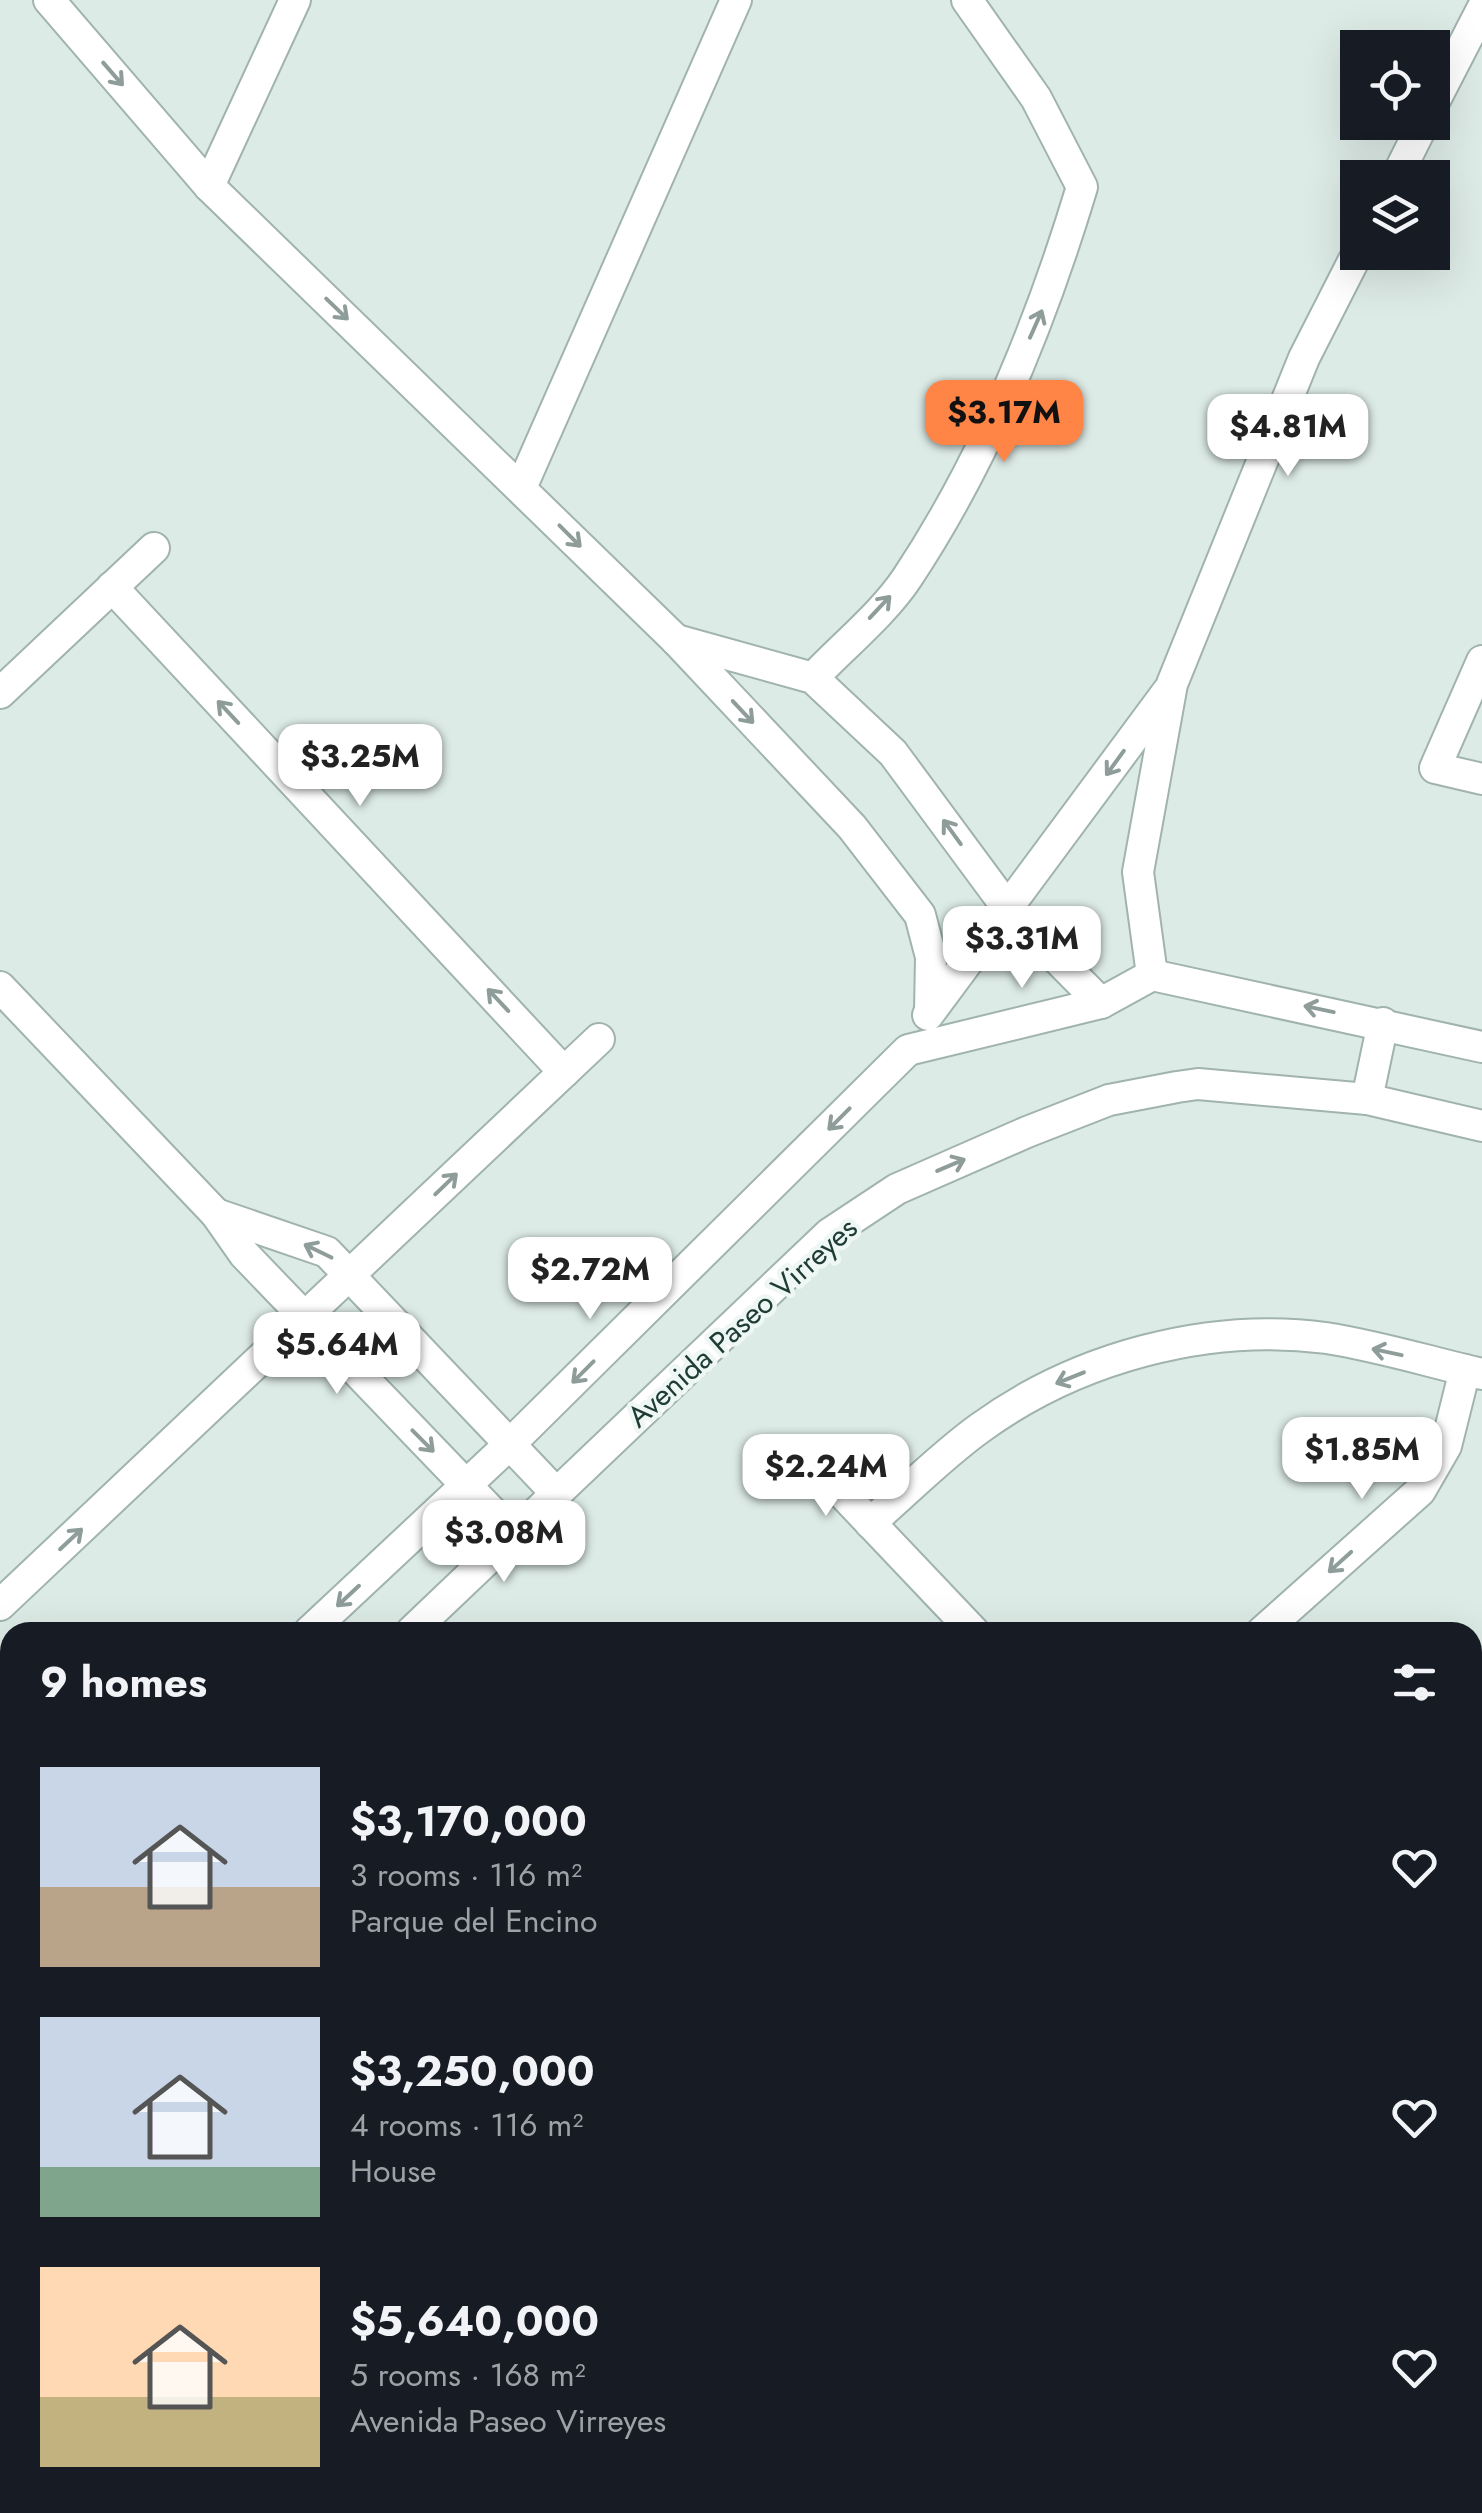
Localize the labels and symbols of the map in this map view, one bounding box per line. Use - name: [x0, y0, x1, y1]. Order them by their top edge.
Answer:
- one-way arrow: [101, 61, 124, 86]
- one-way arrow: [324, 297, 348, 321]
- one-way arrow: [1028, 309, 1046, 340]
- pin: $3.17M: [923, 380, 1085, 465]
- pin: $4.81M: [1207, 394, 1369, 479]
- one-way arrow: [557, 523, 581, 547]
- one-way arrow: [868, 596, 892, 620]
- one-way arrow: [731, 699, 755, 723]
- one-way arrow: [216, 700, 240, 724]
- pin: $3.25M: [279, 724, 441, 809]
- one-way arrow: [1105, 749, 1126, 776]
- one-way arrow: [942, 819, 963, 846]
- pin: $3.31M: [941, 906, 1103, 991]
- one-way arrow: [486, 989, 510, 1013]
- one-way arrow: [1304, 999, 1336, 1018]
- one-way arrow: [827, 1106, 851, 1130]
- one-way arrow: [935, 1155, 966, 1173]
- one-way arrow: [433, 1173, 458, 1197]
- street label: Avenida Paseo Virreyes: [617, 1207, 867, 1437]
- pin: $2.72M: [509, 1237, 671, 1322]
- one-way arrow: [303, 1240, 333, 1259]
- pin: $5.64M: [256, 1312, 418, 1397]
- one-way arrow: [1372, 1341, 1404, 1360]
- one-way arrow: [571, 1360, 595, 1384]
- one-way arrow: [1055, 1370, 1085, 1388]
- pin: $1.85M: [1281, 1417, 1443, 1502]
- one-way arrow: [410, 1429, 434, 1453]
- pin: $2.24M: [745, 1434, 907, 1519]
- pin: $3.08M: [423, 1500, 585, 1585]
- one-way arrow: [59, 1527, 83, 1551]
- one-way arrow: [1328, 1551, 1353, 1574]
- one-way arrow: [336, 1584, 360, 1608]

